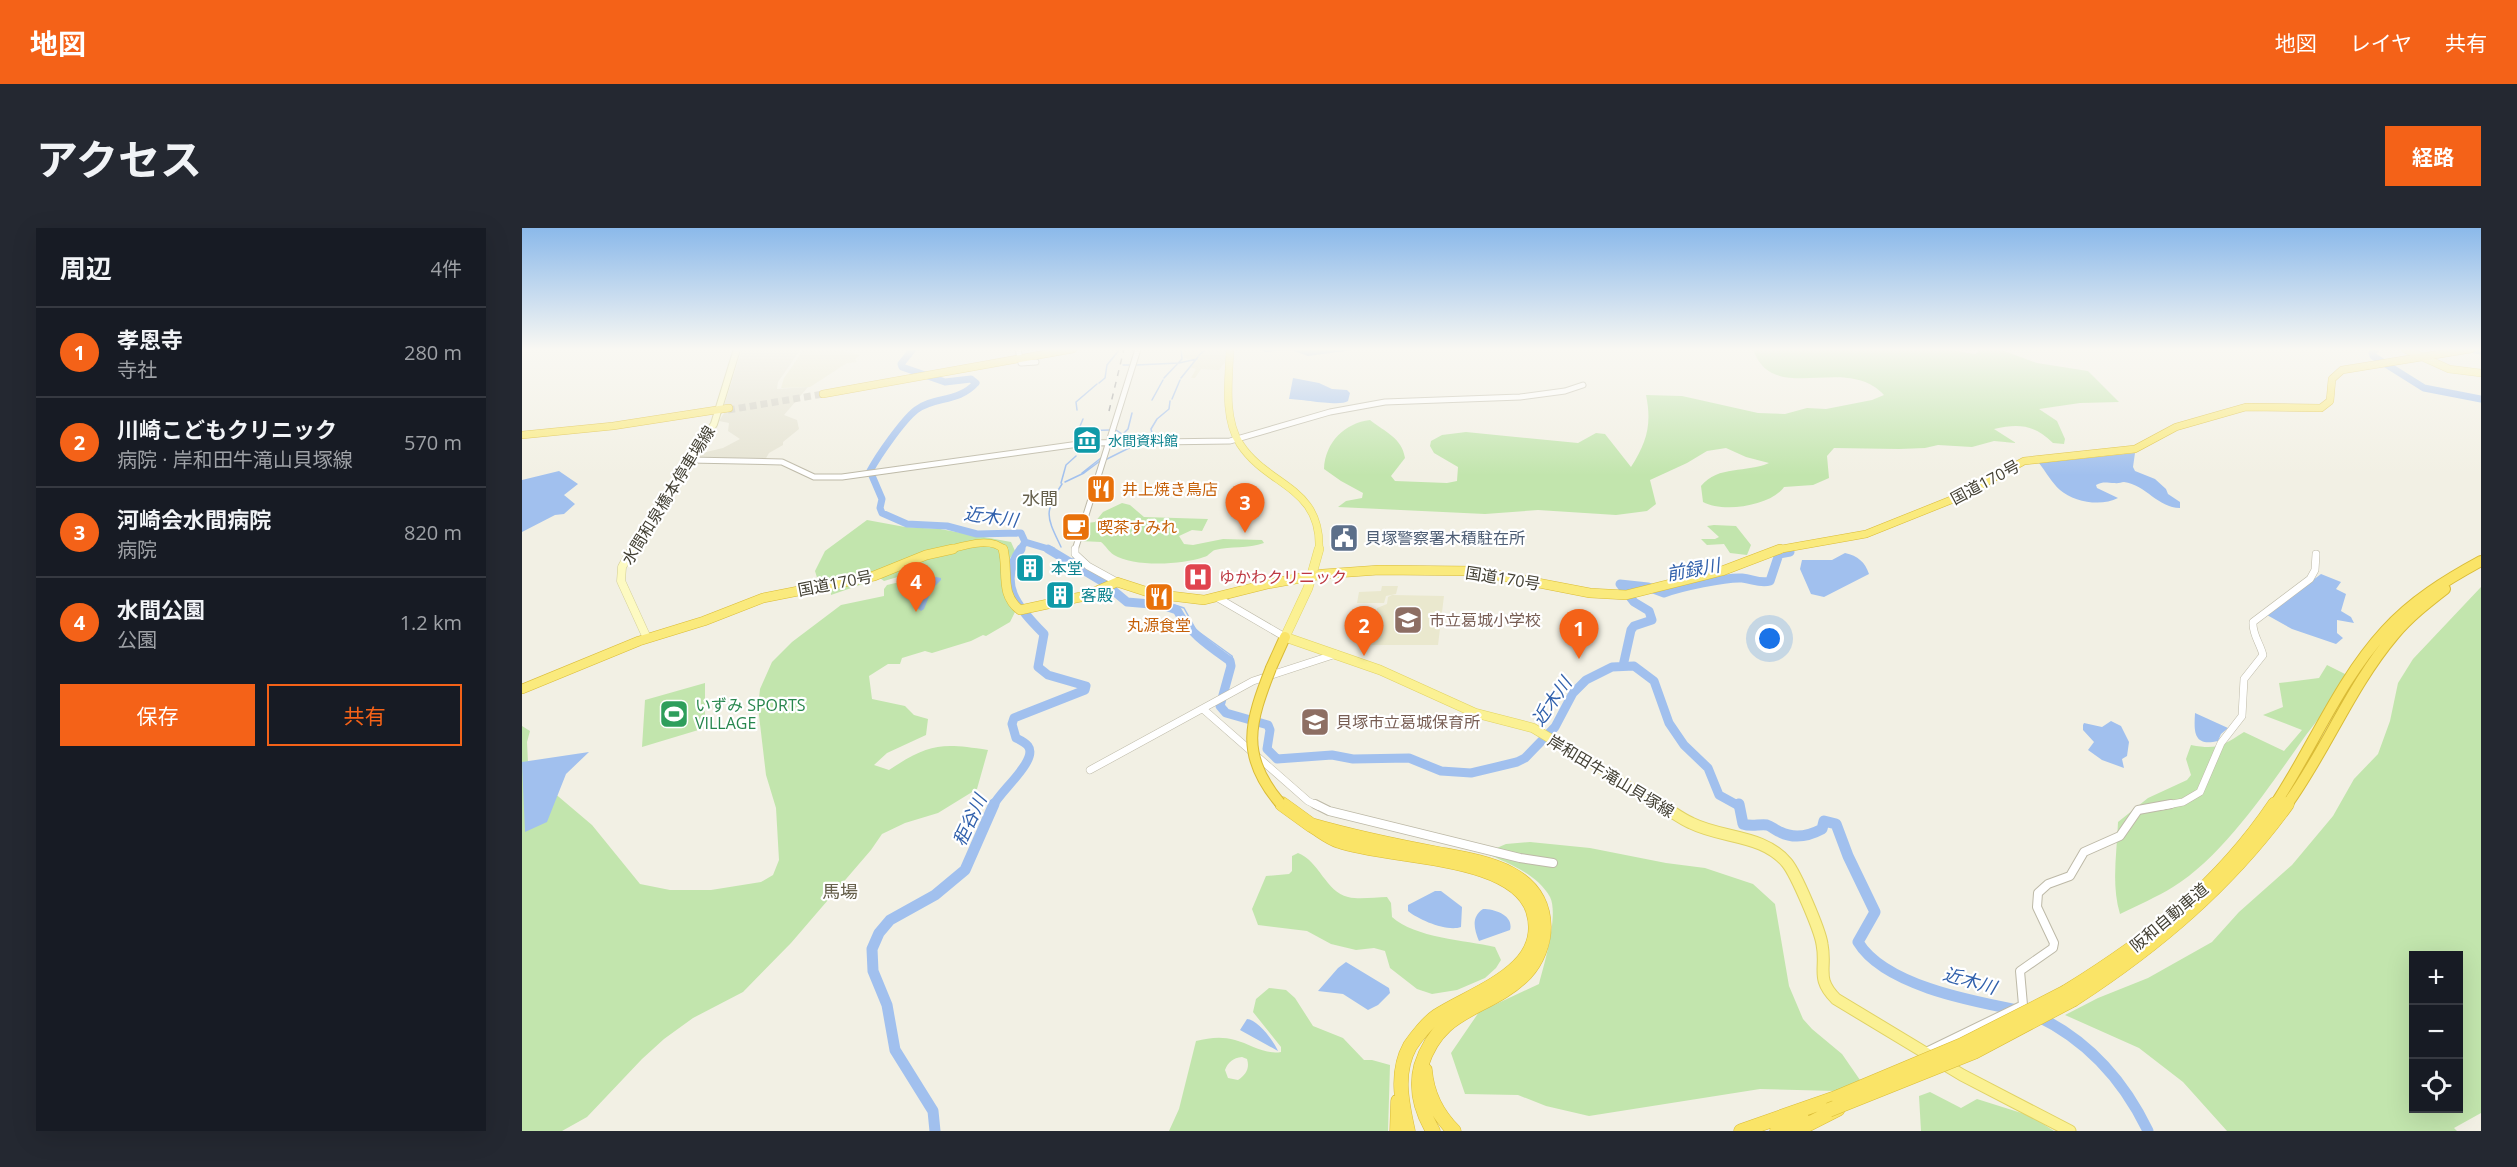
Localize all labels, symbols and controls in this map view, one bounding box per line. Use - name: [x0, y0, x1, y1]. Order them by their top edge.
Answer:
- text: 地図: [30, 24, 86, 62]
- text: 地図: [2275, 29, 2317, 57]
- text: レイヤ: [2350, 29, 2412, 57]
- text: 共有: [2445, 29, 2487, 57]
- button: 経路: [2385, 126, 2481, 186]
- text: アクセス: [36, 130, 202, 187]
- text: 周辺: [60, 250, 112, 286]
- text: 4件: [431, 255, 462, 282]
- text: 孝恩寺: [117, 324, 183, 354]
- text: 1: [74, 339, 85, 366]
- text: 280 m: [404, 339, 462, 366]
- text: 寺社: [117, 356, 157, 383]
- text: 川崎こどもクリニック: [117, 414, 337, 444]
- street label: 水間和泉橋本停車場線: [616, 421, 720, 569]
- museum icon: 水間資料館: [1071, 424, 1103, 456]
- text: 2: [74, 429, 85, 456]
- text: 570 m: [404, 429, 462, 456]
- place label: 水間資料館: [1108, 431, 1178, 450]
- text: 病院 · 岸和田牛滝山貝塚線: [117, 446, 353, 473]
- street label: 国道170号: [1947, 455, 2023, 509]
- restaurant icon: 井上焼き鳥店: [1085, 473, 1117, 505]
- place label: 井上焼き鳥店: [1122, 478, 1218, 500]
- pin: 3: [1226, 484, 1264, 533]
- district label: 水間: [1022, 486, 1058, 510]
- water label: 近木川: [963, 500, 1021, 532]
- text: 河崎会水間病院: [117, 504, 271, 534]
- cafe icon: 喫茶すみれ: [1060, 511, 1092, 543]
- place label: 喫茶すみれ: [1097, 516, 1177, 538]
- text: 3: [74, 519, 85, 546]
- text: 820 m: [404, 519, 462, 546]
- public building icon: 貝塚警察署木積駐在所: [1328, 522, 1360, 554]
- place label: 貝塚警察署木積駐在所: [1365, 527, 1525, 549]
- text: 病院: [117, 536, 157, 563]
- building icon: 本堂: [1014, 552, 1046, 584]
- water label: 前録川: [1664, 552, 1724, 586]
- place label: 本堂: [1051, 557, 1083, 579]
- hospital icon: ゆかわクリニック: [1182, 561, 1214, 593]
- street label: 国道170号: [1464, 561, 1542, 595]
- pin: 4: [896, 562, 936, 612]
- street label: 国道170号: [796, 565, 874, 601]
- place label: ゆかわクリニック: [1219, 566, 1347, 588]
- building icon: 客殿: [1044, 579, 1076, 611]
- restaurant icon: 丸源食堂: [1143, 581, 1175, 613]
- place label: 客殿: [1081, 584, 1113, 606]
- text: 水間公園: [117, 594, 205, 624]
- school or university icon: 市立葛城小学校: [1392, 604, 1424, 636]
- pin: 2: [1344, 606, 1384, 656]
- text: 4: [74, 609, 85, 636]
- text: 1.2 km: [400, 609, 462, 636]
- place label: 市立葛城小学校: [1429, 609, 1541, 631]
- pin: 1: [1560, 610, 1598, 659]
- place label: 丸源食堂: [1127, 614, 1191, 636]
- your location: [1755, 624, 1784, 653]
- text: 公園: [117, 626, 157, 653]
- water label: 近木川: [1526, 670, 1577, 730]
- button: 保存: [60, 684, 255, 746]
- button: 共有: [267, 684, 462, 746]
- place label: いずみ SPORTS VILLAGE: [695, 694, 806, 734]
- sports icon: いずみ SPORTS VILLAGE: [658, 698, 690, 730]
- school or university icon: 貝塚市立葛城保育所: [1299, 706, 1331, 738]
- place label: 貝塚市立葛城保育所: [1336, 711, 1480, 733]
- street label: 岸和田牛滝山貝塚線: [1544, 729, 1678, 823]
- water label: 秬谷川: [947, 789, 992, 850]
- street label: 阪和自動車道: [2125, 878, 2213, 956]
- district label: 馬場: [822, 879, 858, 903]
- map controls: [2409, 951, 2463, 1113]
- button: +: [2409, 951, 2463, 1005]
- water label: 近木川: [1941, 961, 2001, 1000]
- button: −: [2409, 1005, 2463, 1059]
- button: locate: [2409, 1059, 2463, 1113]

